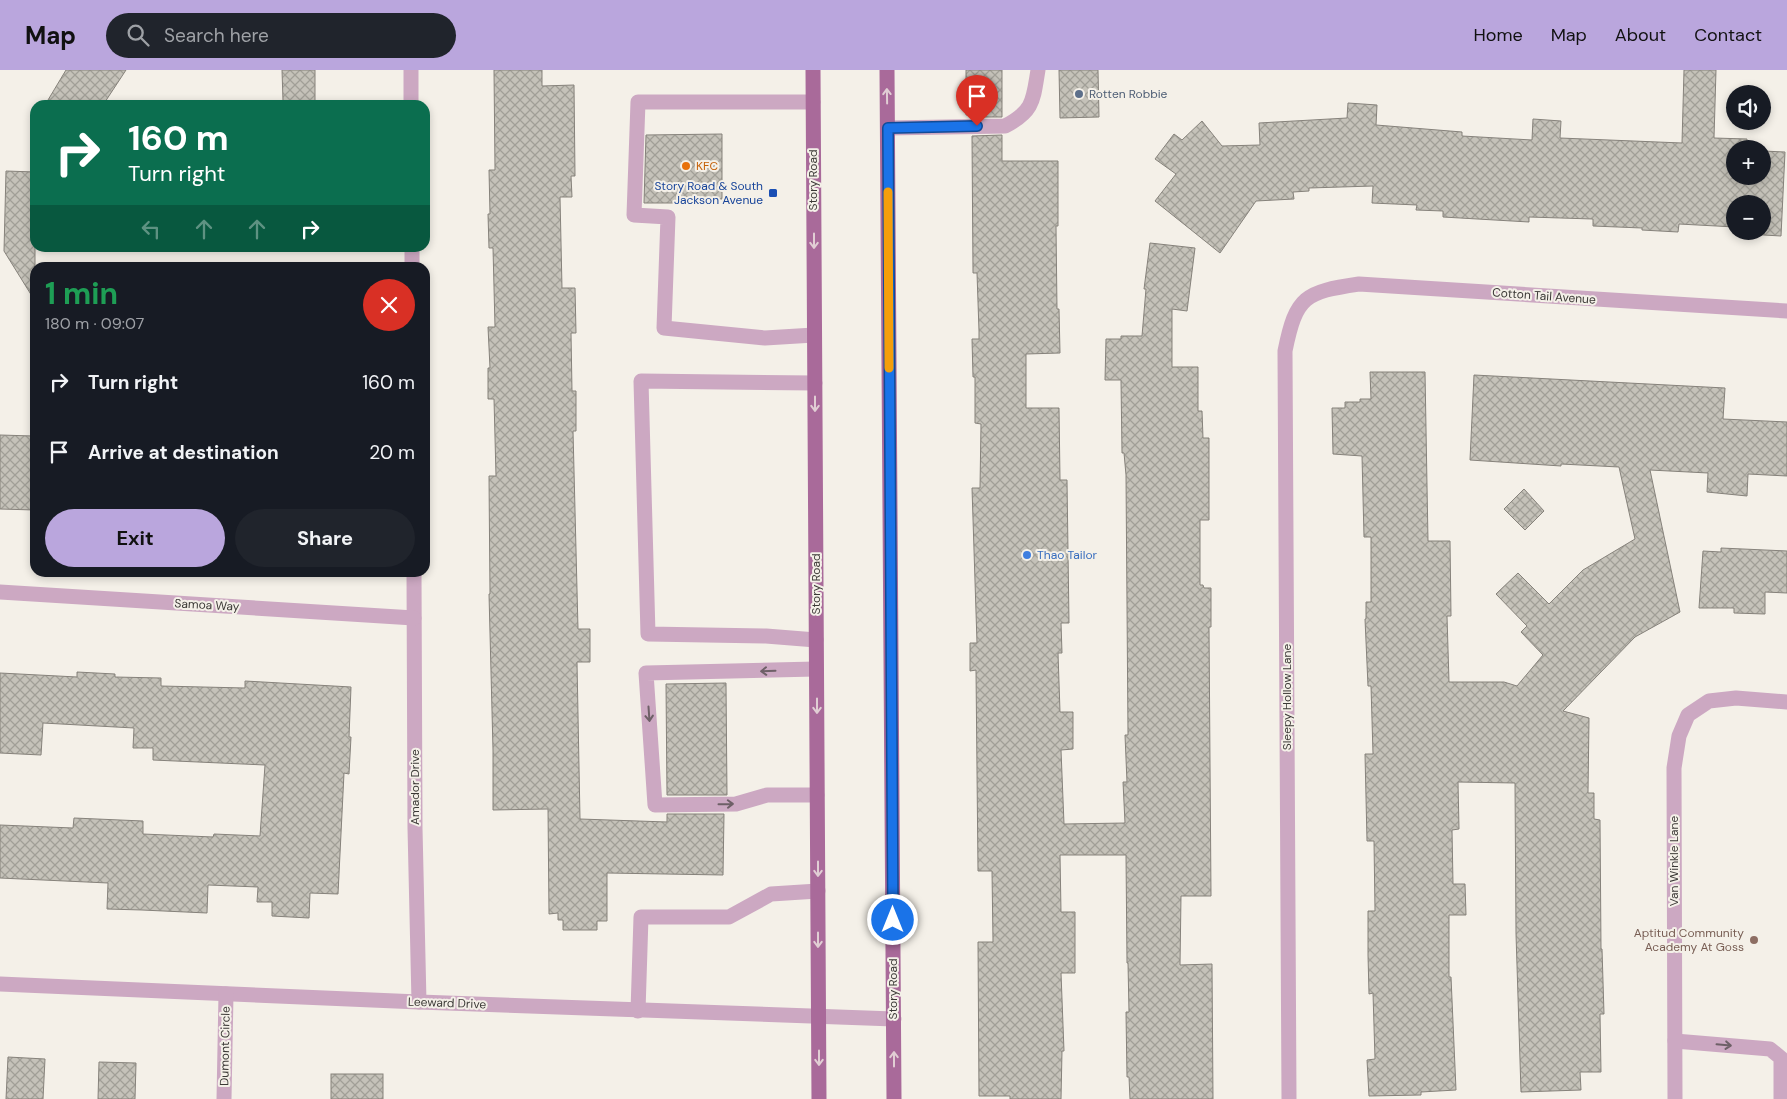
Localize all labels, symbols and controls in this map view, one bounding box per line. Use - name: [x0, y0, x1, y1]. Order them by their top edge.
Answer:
- search box: [106, 13, 456, 58]
- text: Map: [25, 20, 76, 51]
- icon: search: [124, 21, 152, 49]
- text: Search here: [164, 23, 269, 48]
- text: Home: [1473, 23, 1523, 47]
- text: Map: [1551, 23, 1587, 47]
- text: About: [1615, 23, 1666, 47]
- text: Contact: [1694, 23, 1762, 47]
- pin: [956, 75, 998, 126]
- icon: arrive: [963, 82, 991, 110]
- map controls: [1726, 85, 1771, 240]
- button: sound: [1726, 85, 1771, 130]
- place label: Rotten Robbie: [1089, 86, 1168, 102]
- one-way arrow: [883, 88, 892, 104]
- marker: Rotten Robbie: [1073, 88, 1085, 100]
- text: 160 m: [128, 115, 229, 161]
- icon: right: [45, 120, 110, 185]
- button: +: [1726, 140, 1771, 185]
- street label: Story Road: [805, 150, 821, 210]
- place label: KFC: [696, 158, 718, 174]
- text: Turn right: [128, 159, 225, 188]
- marker: KFC: [680, 160, 692, 172]
- place label: Story Road & South Jackson Avenue: [654, 178, 763, 208]
- marker: Story Road & South Jackson Avenue: [767, 187, 779, 199]
- button: −: [1726, 195, 1771, 240]
- icon: left: [137, 215, 165, 243]
- icon: ahead: [190, 215, 218, 243]
- icon: ahead: [243, 215, 271, 243]
- icon: right: [296, 215, 324, 243]
- one-way arrow: [809, 232, 819, 249]
- text: 1 min: [45, 274, 118, 313]
- button: close: [363, 279, 415, 331]
- street label: Cotton Tail Avenue: [1492, 284, 1597, 308]
- text: 180 m · 09:07: [45, 313, 144, 334]
- icon: right: [45, 368, 73, 396]
- text: Turn right: [88, 370, 178, 395]
- text: 160 m: [362, 370, 415, 395]
- one-way arrow: [810, 395, 820, 411]
- icon: arrive: [45, 438, 73, 466]
- text: Arrive at destination: [88, 440, 279, 465]
- text: 20 m: [369, 440, 415, 465]
- button: Exit: [45, 509, 225, 567]
- button: Share: [235, 509, 415, 567]
- place label: Thao Tailor: [1037, 547, 1098, 563]
- marker: Thao Tailor: [1021, 549, 1033, 561]
- street label: Story Road: [808, 554, 824, 614]
- street label: Samoa Way: [174, 595, 240, 615]
- street label: Sleepy Hollow Lane: [1279, 644, 1295, 750]
- one-way arrow: [760, 666, 776, 676]
- one-way arrow: [812, 698, 822, 714]
- one-way arrow: [644, 705, 653, 721]
- street label: Amador Drive: [407, 749, 423, 825]
- one-way arrow: [718, 799, 734, 809]
- street label: Van Winkle Lane: [1666, 815, 1682, 906]
- one-way arrow: [813, 860, 823, 876]
- position arrow: [866, 893, 918, 945]
- place label: Aptitud Community Academy At Goss: [1634, 925, 1744, 955]
- one-way arrow: [813, 932, 823, 948]
- marker: Aptitud Community Academy At Goss: [1748, 934, 1760, 946]
- street label: Story Road: [885, 959, 901, 1019]
- street label: Leeward Drive: [408, 994, 487, 1012]
- street label: Dumont Circle: [216, 1006, 234, 1086]
- one-way arrow: [1716, 1041, 1732, 1050]
- one-way arrow: [814, 1050, 824, 1066]
- one-way arrow: [889, 1051, 899, 1068]

